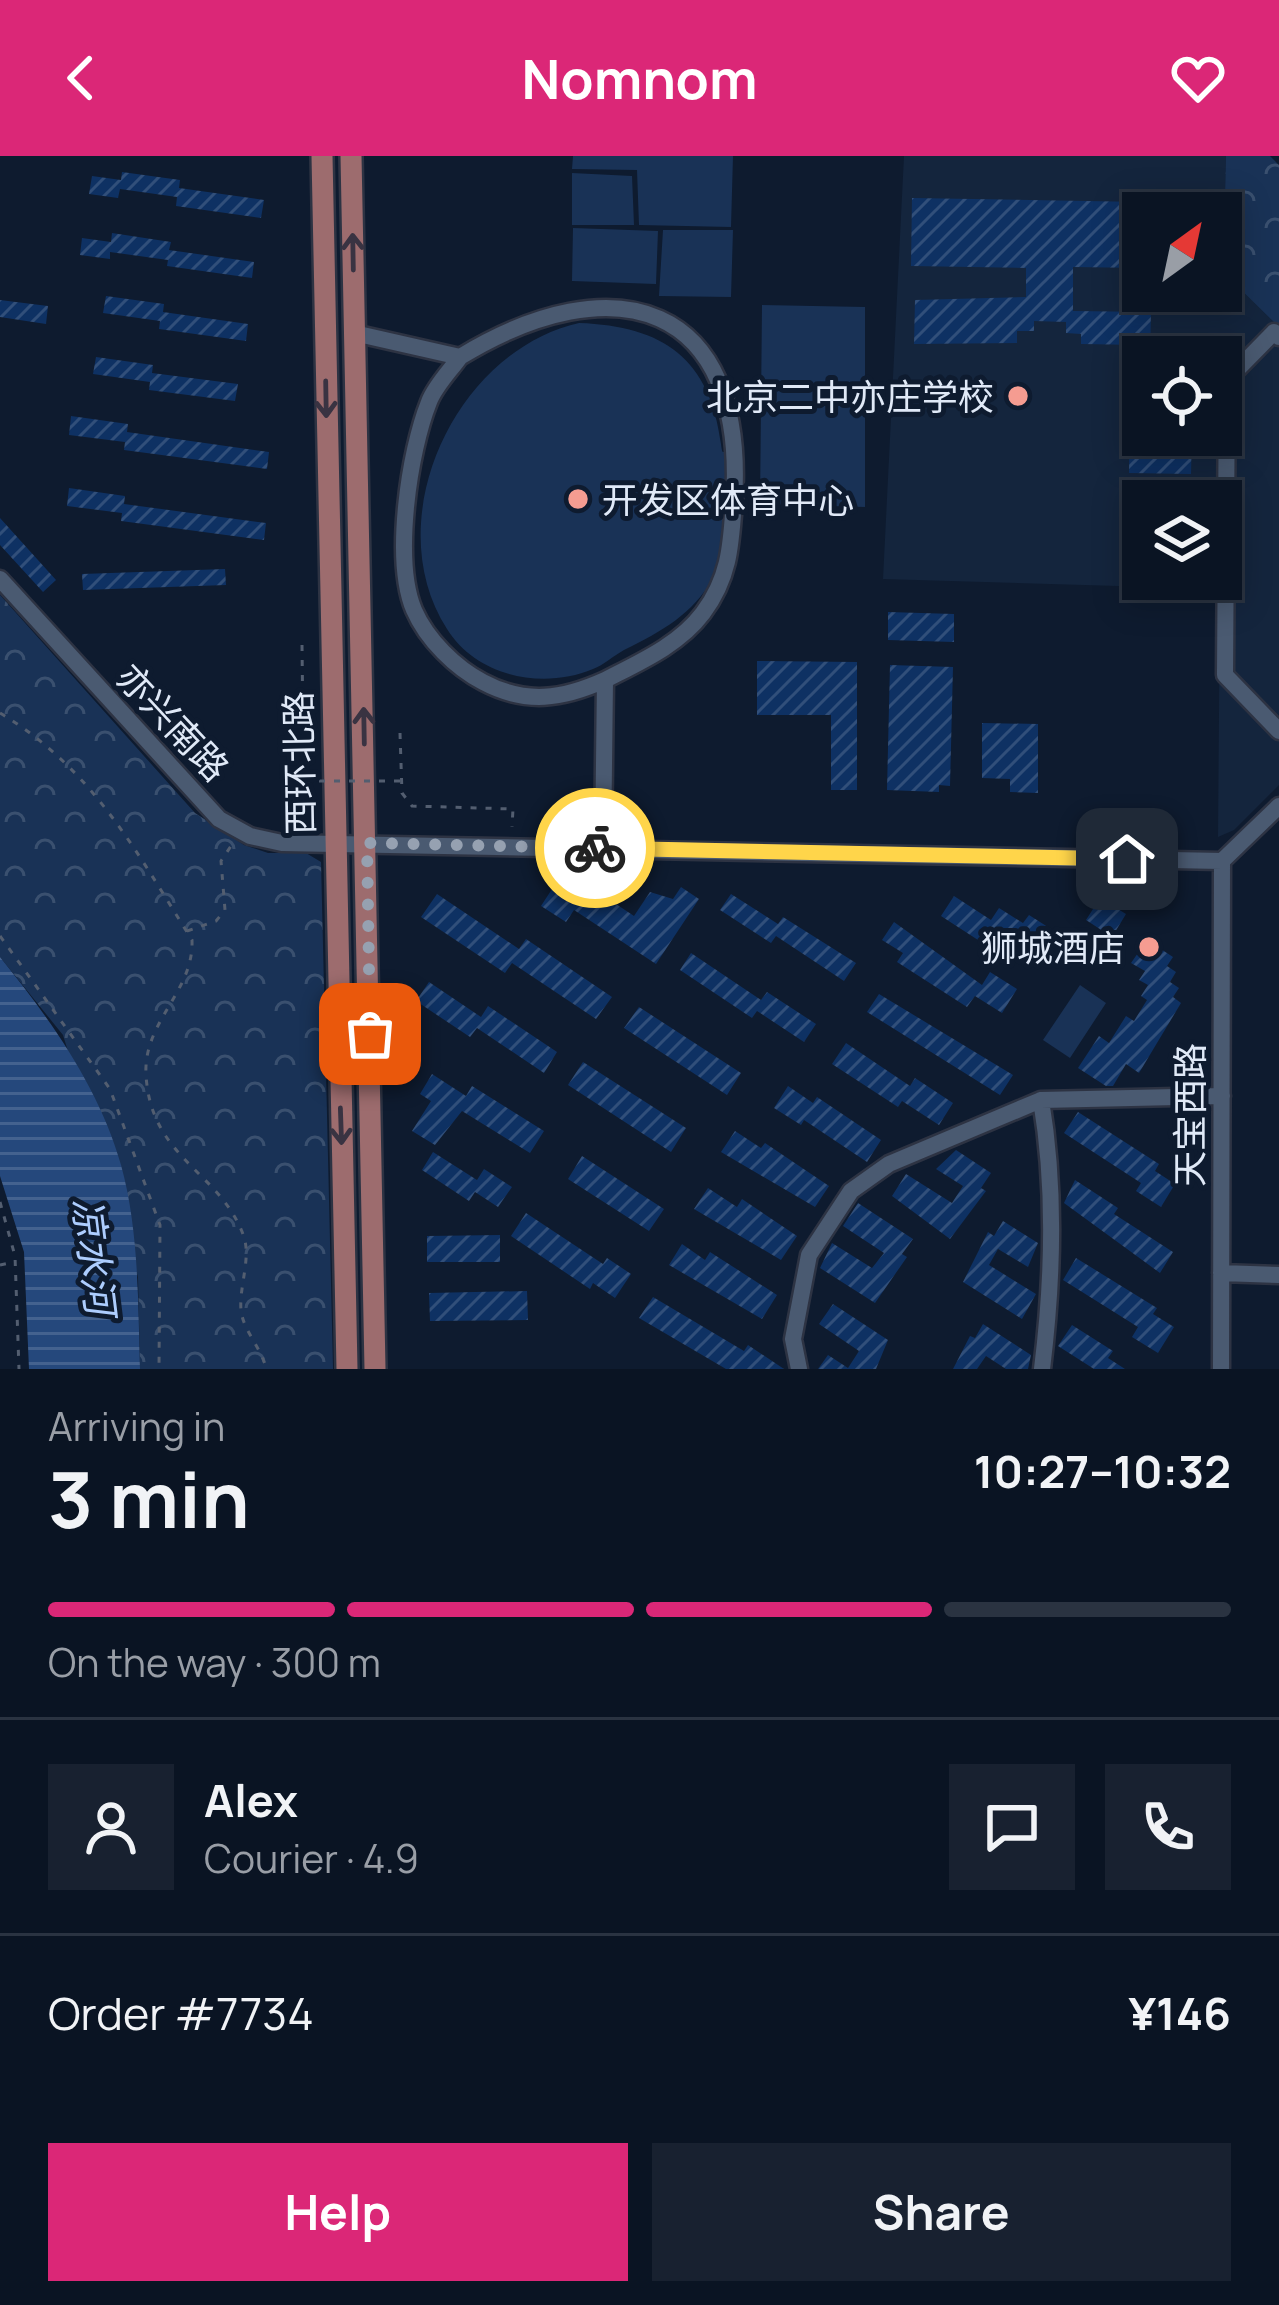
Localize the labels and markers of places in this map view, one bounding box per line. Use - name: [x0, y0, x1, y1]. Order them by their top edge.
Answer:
- place label: 北京二中亦庄学校: [706, 372, 994, 421]
- marker: 北京二中亦庄学校: [1005, 383, 1031, 409]
- place label: 开发区体育中心: [602, 475, 854, 524]
- marker: 开发区体育中心: [565, 486, 591, 512]
- pin: [1076, 808, 1178, 910]
- place label: 狮城酒店: [981, 923, 1125, 972]
- marker: 狮城酒店: [1136, 934, 1162, 960]
- pin: [319, 983, 421, 1085]

